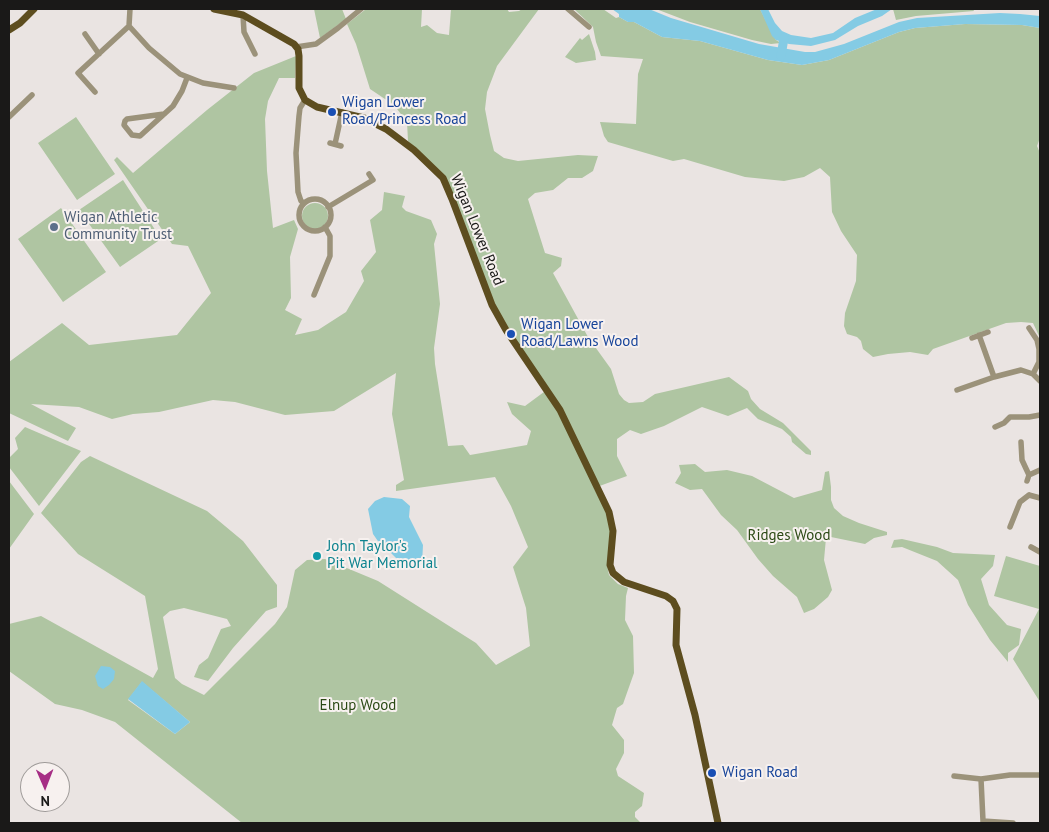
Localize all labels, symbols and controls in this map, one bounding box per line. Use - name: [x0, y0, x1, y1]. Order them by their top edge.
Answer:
- place label: Wigan Lower Road/Princess Road: [342, 94, 467, 129]
- marker: Wigan Lower Road/Princess Road: [326, 106, 338, 118]
- street label: Wigan Lower Road: [447, 172, 507, 288]
- place label: Wigan Athletic Community Trust: [64, 209, 172, 244]
- marker: Wigan Athletic Community Trust: [48, 221, 60, 233]
- place label: Wigan Lower Road/Lawns Wood: [521, 316, 638, 351]
- marker: Wigan Lower Road/Lawns Wood: [505, 328, 517, 340]
- park label: Ridges Wood: [748, 527, 830, 545]
- place label: John Taylor's Pit War Memorial: [327, 538, 437, 573]
- marker: John Taylor's Pit War Memorial: [311, 550, 323, 562]
- park label: Elnup Wood: [320, 697, 396, 715]
- north arrow: [20, 762, 70, 812]
- place label: Wigan Road: [722, 764, 798, 782]
- marker: Wigan Road: [706, 767, 718, 779]
- text: N: [40, 792, 50, 810]

